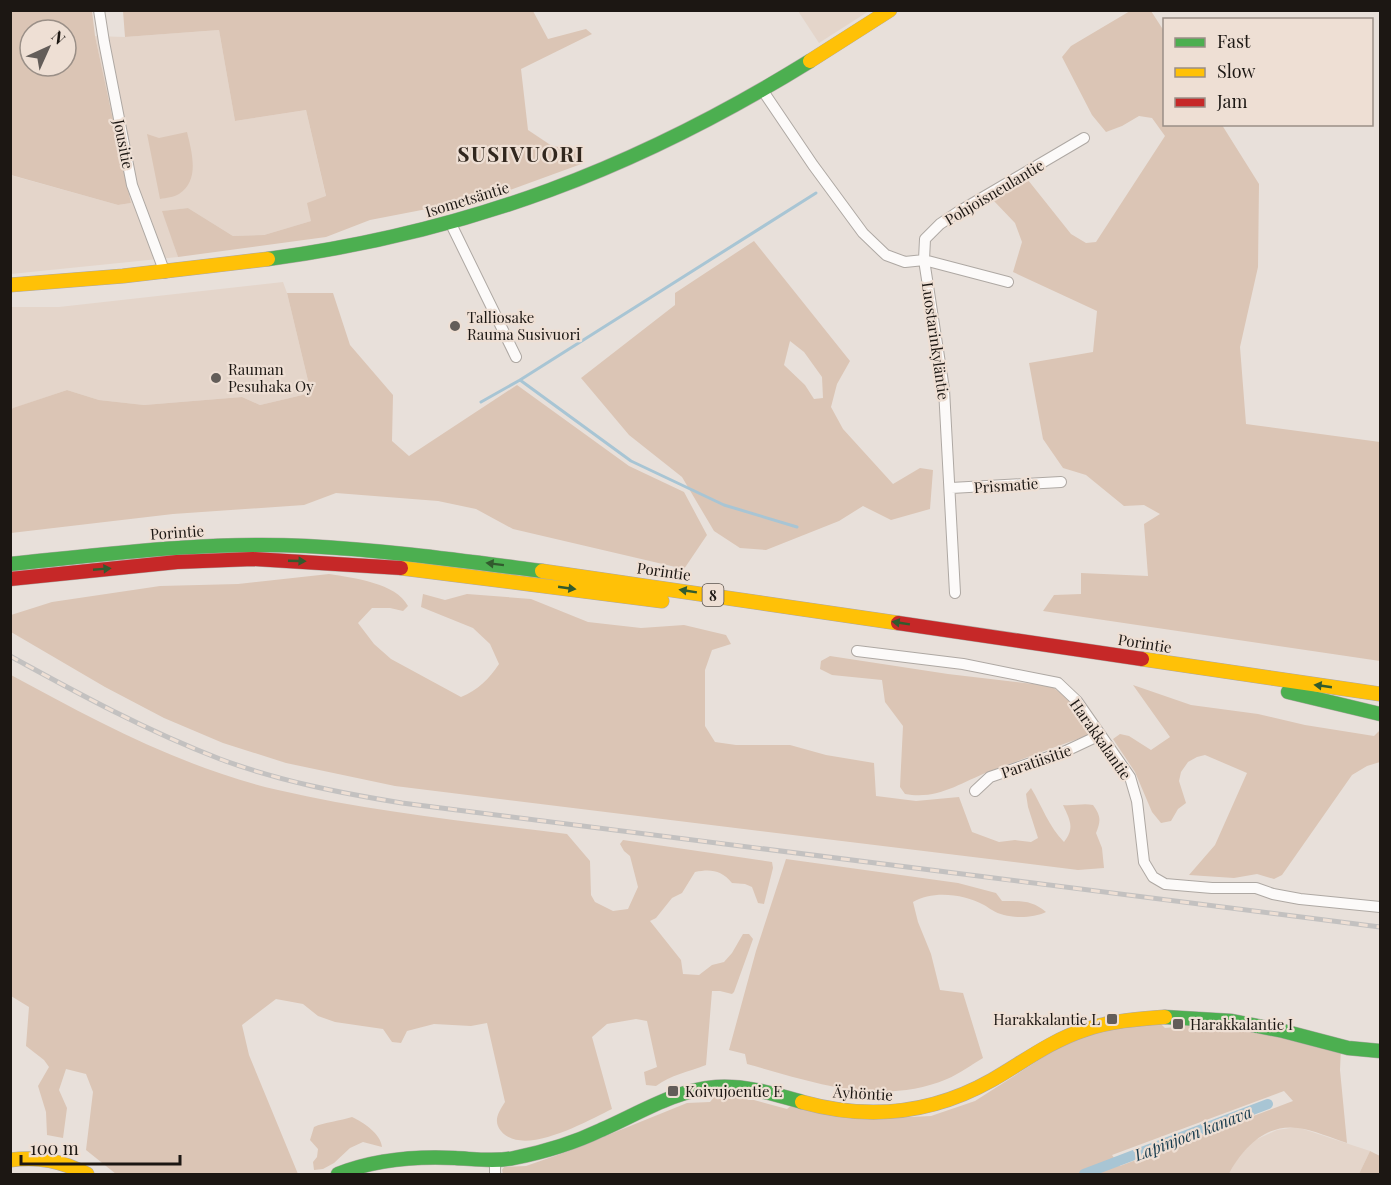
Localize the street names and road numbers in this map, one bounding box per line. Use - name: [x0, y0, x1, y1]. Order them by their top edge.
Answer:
- street label: Jousitie: [109, 117, 139, 170]
- street label: Pohjoisneulantie: [941, 155, 1047, 229]
- street label: Isometsäntie: [423, 177, 511, 221]
- street label: Luostarinkyläntie: [918, 281, 954, 401]
- street label: Prismatie: [973, 473, 1039, 497]
- street label: Porintie: [149, 520, 205, 544]
- street label: Porintie: [636, 557, 692, 585]
- road number: 8: [702, 584, 724, 606]
- street label: Porintie: [1117, 629, 1173, 657]
- street label: Harakkalantie: [1066, 695, 1136, 783]
- street label: Paratiisitie: [998, 740, 1074, 782]
- street label: Äyhöntie: [832, 1081, 893, 1105]

